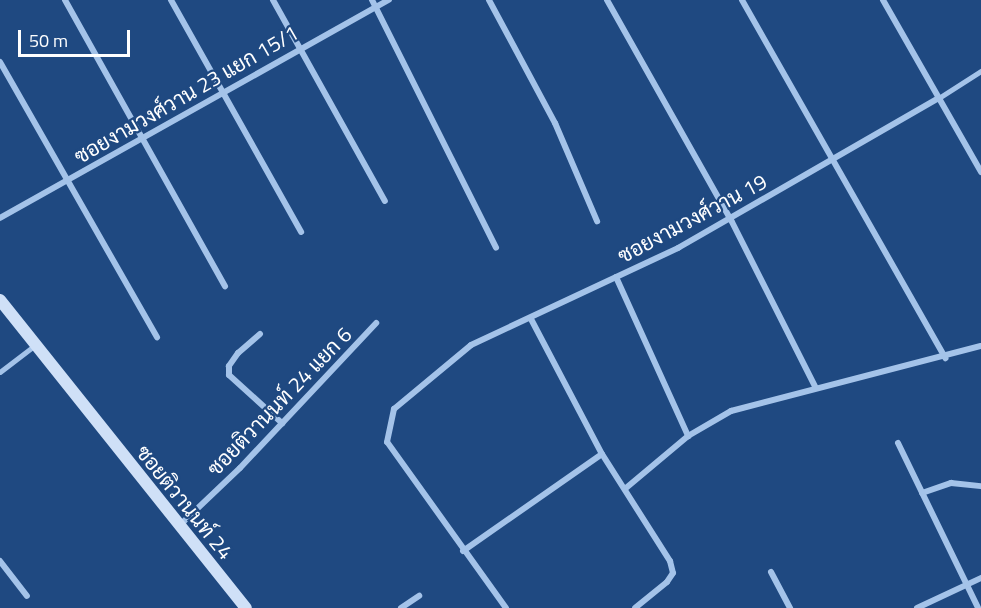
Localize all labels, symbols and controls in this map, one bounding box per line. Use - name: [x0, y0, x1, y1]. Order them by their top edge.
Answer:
- scale bar: [21, 18, 134, 56]
- street label: ซอยงามวงศ์วาน 23 แยก 15/1: [69, 19, 303, 169]
- text: 50 m: [29, 27, 68, 54]
- street label: ซอยงามวงศ์วาน 19: [613, 168, 771, 268]
- street label: ซอยติวานนท์ 24 แยก 6: [202, 321, 356, 481]
- street label: ซอยติวานนท์ 24: [131, 440, 239, 564]

